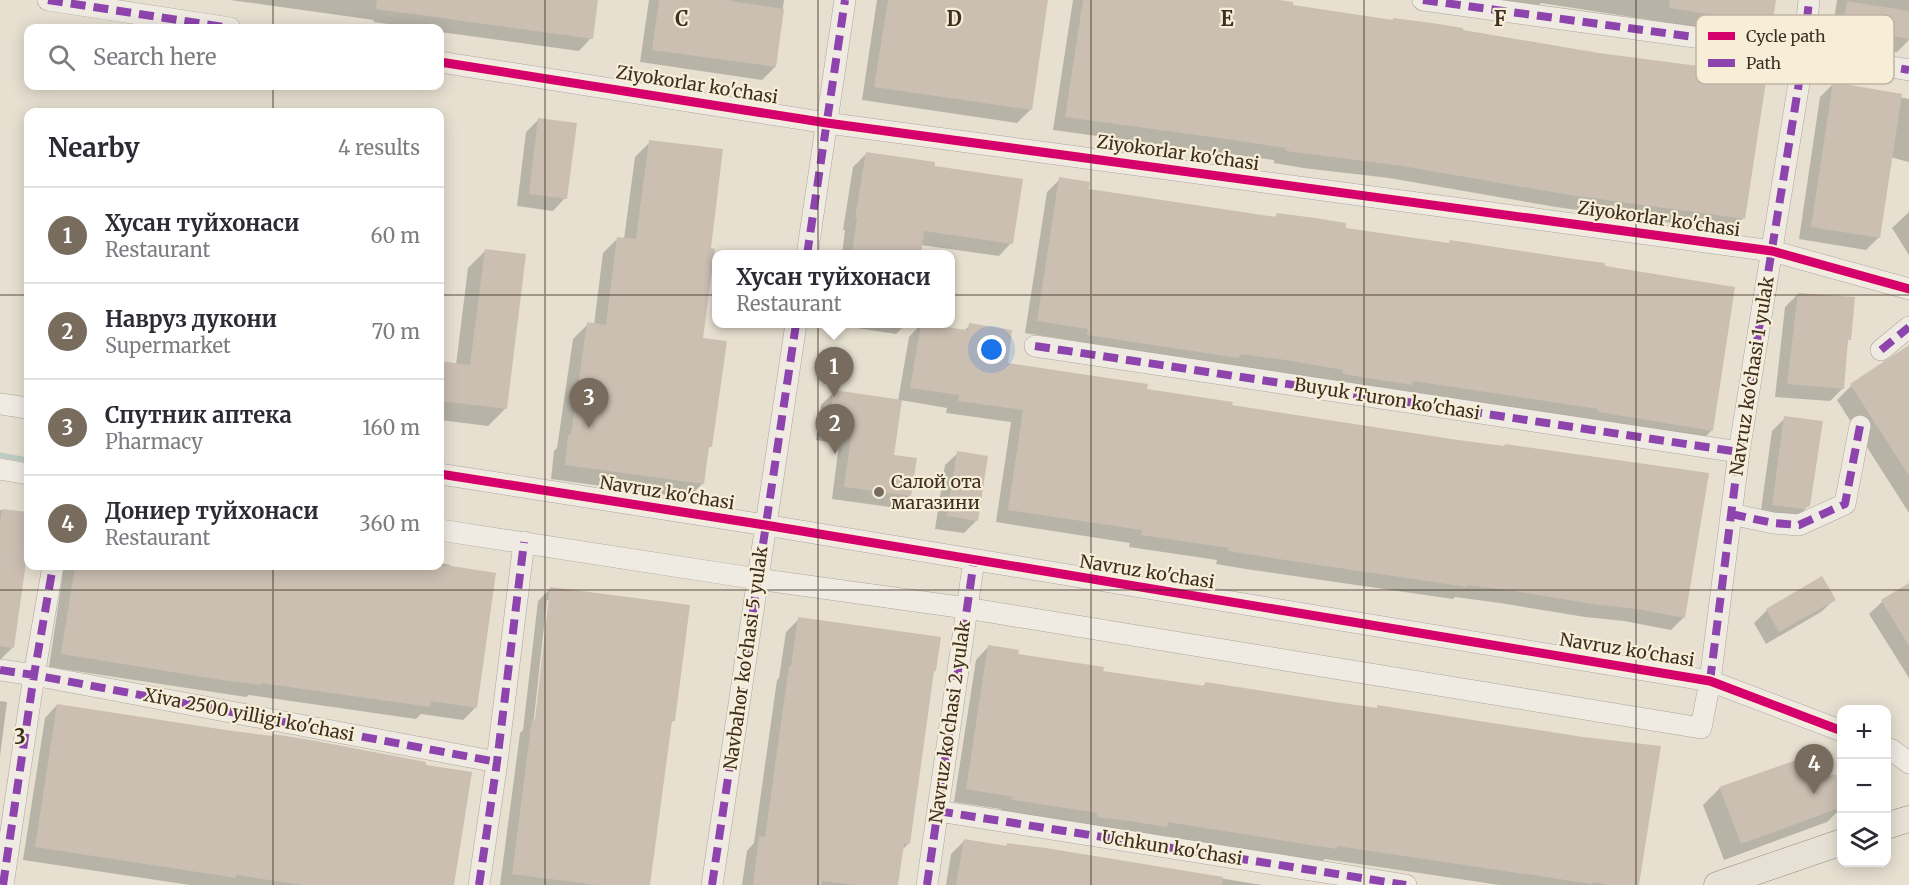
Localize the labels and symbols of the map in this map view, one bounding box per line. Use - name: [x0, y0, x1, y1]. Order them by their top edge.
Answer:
- text: C: [675, 6, 689, 31]
- text: D: [946, 6, 962, 31]
- text: E: [1220, 6, 1234, 31]
- text: F: [1494, 6, 1507, 31]
- legend: [1696, 15, 1894, 84]
- text: Cycle path: [1746, 26, 1826, 46]
- text: Path: [1746, 53, 1782, 73]
- street label: Ziyokorlar ko'chasi: [614, 60, 780, 109]
- street label: Ziyokorlar ko'chasi: [1095, 130, 1261, 175]
- street label: Ziyokorlar ko'chasi: [1576, 196, 1742, 241]
- street label: Navruz ko'chasi 1 yulak: [1724, 274, 1779, 477]
- your location: [977, 335, 1006, 364]
- pin: 1: [814, 348, 854, 397]
- street label: Buyuk Turon ko'chasi: [1292, 372, 1482, 425]
- pin: 3: [570, 378, 608, 428]
- pin: 2: [816, 404, 854, 454]
- street label: Navruz ko'chasi: [598, 470, 736, 515]
- place label: Салой ота магазини: [891, 470, 982, 514]
- marker: Салой ота магазини: [872, 485, 886, 499]
- street label: Navbahor ko'chasi 5 yulak: [718, 544, 773, 771]
- street label: Navruz ko'chasi: [1078, 549, 1216, 594]
- street label: Navruz ko'chasi 2 yulak: [924, 619, 975, 825]
- street label: Navruz ko'chasi: [1558, 627, 1696, 672]
- street label: Xiva 2500 yilligi ko'chasi: [142, 683, 357, 746]
- text: 3: [14, 724, 26, 749]
- pin: 4: [1794, 744, 1834, 794]
- street label: Uchkun ko'chasi: [1100, 825, 1244, 870]

